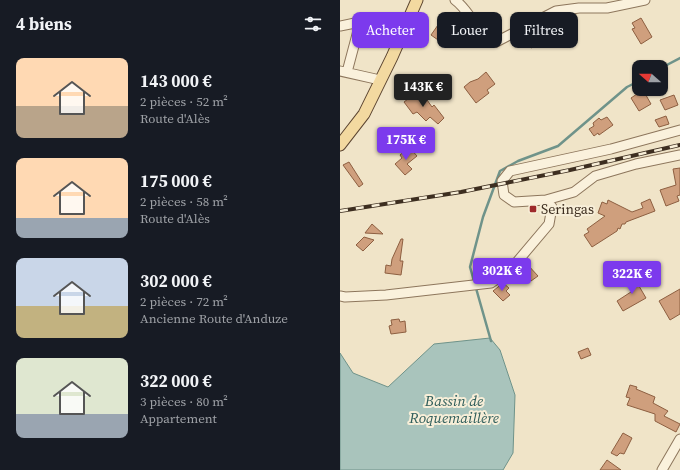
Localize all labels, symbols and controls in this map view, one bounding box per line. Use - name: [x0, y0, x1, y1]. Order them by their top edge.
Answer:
- text: 4 biens: [16, 12, 72, 36]
- chip: Acheter: [352, 12, 429, 48]
- chip: Louer: [437, 12, 502, 48]
- chip: Filtres: [510, 12, 578, 48]
- icon: filters: [302, 13, 324, 35]
- north arrow: [632, 60, 668, 96]
- map controls: [632, 60, 668, 96]
- text: 143 000 €: [140, 69, 212, 93]
- icon: home: [48, 74, 96, 122]
- pin: 143K €: [390, 74, 456, 108]
- text: 143K €: [403, 78, 443, 95]
- text: 2 pièces · 52 m²: [140, 93, 228, 110]
- text: Route d'Alès: [140, 110, 210, 127]
- pin: 175K €: [373, 127, 439, 161]
- text: 175K €: [386, 131, 426, 148]
- text: 175 000 €: [140, 169, 212, 193]
- icon: home: [48, 174, 96, 222]
- text: 2 pièces · 58 m²: [140, 193, 228, 210]
- place label: Seringas: [541, 199, 594, 219]
- marker: Seringas: [528, 204, 538, 214]
- text: Route d'Alès: [140, 210, 210, 227]
- pin: 302K €: [469, 258, 535, 292]
- pin: 322K €: [599, 261, 665, 295]
- text: 302K €: [482, 262, 522, 279]
- text: 322K €: [612, 265, 652, 282]
- text: 302 000 €: [140, 269, 212, 293]
- icon: home: [48, 274, 96, 322]
- text: 2 pièces · 72 m²: [140, 293, 228, 310]
- text: Ancienne Route d'Anduze: [140, 310, 288, 327]
- text: 322 000 €: [140, 369, 212, 393]
- icon: home: [48, 374, 96, 422]
- water label: Bassin de Roquemaillère: [408, 390, 499, 428]
- text: 3 pièces · 80 m²: [140, 393, 228, 410]
- text: Appartement: [140, 410, 217, 427]

